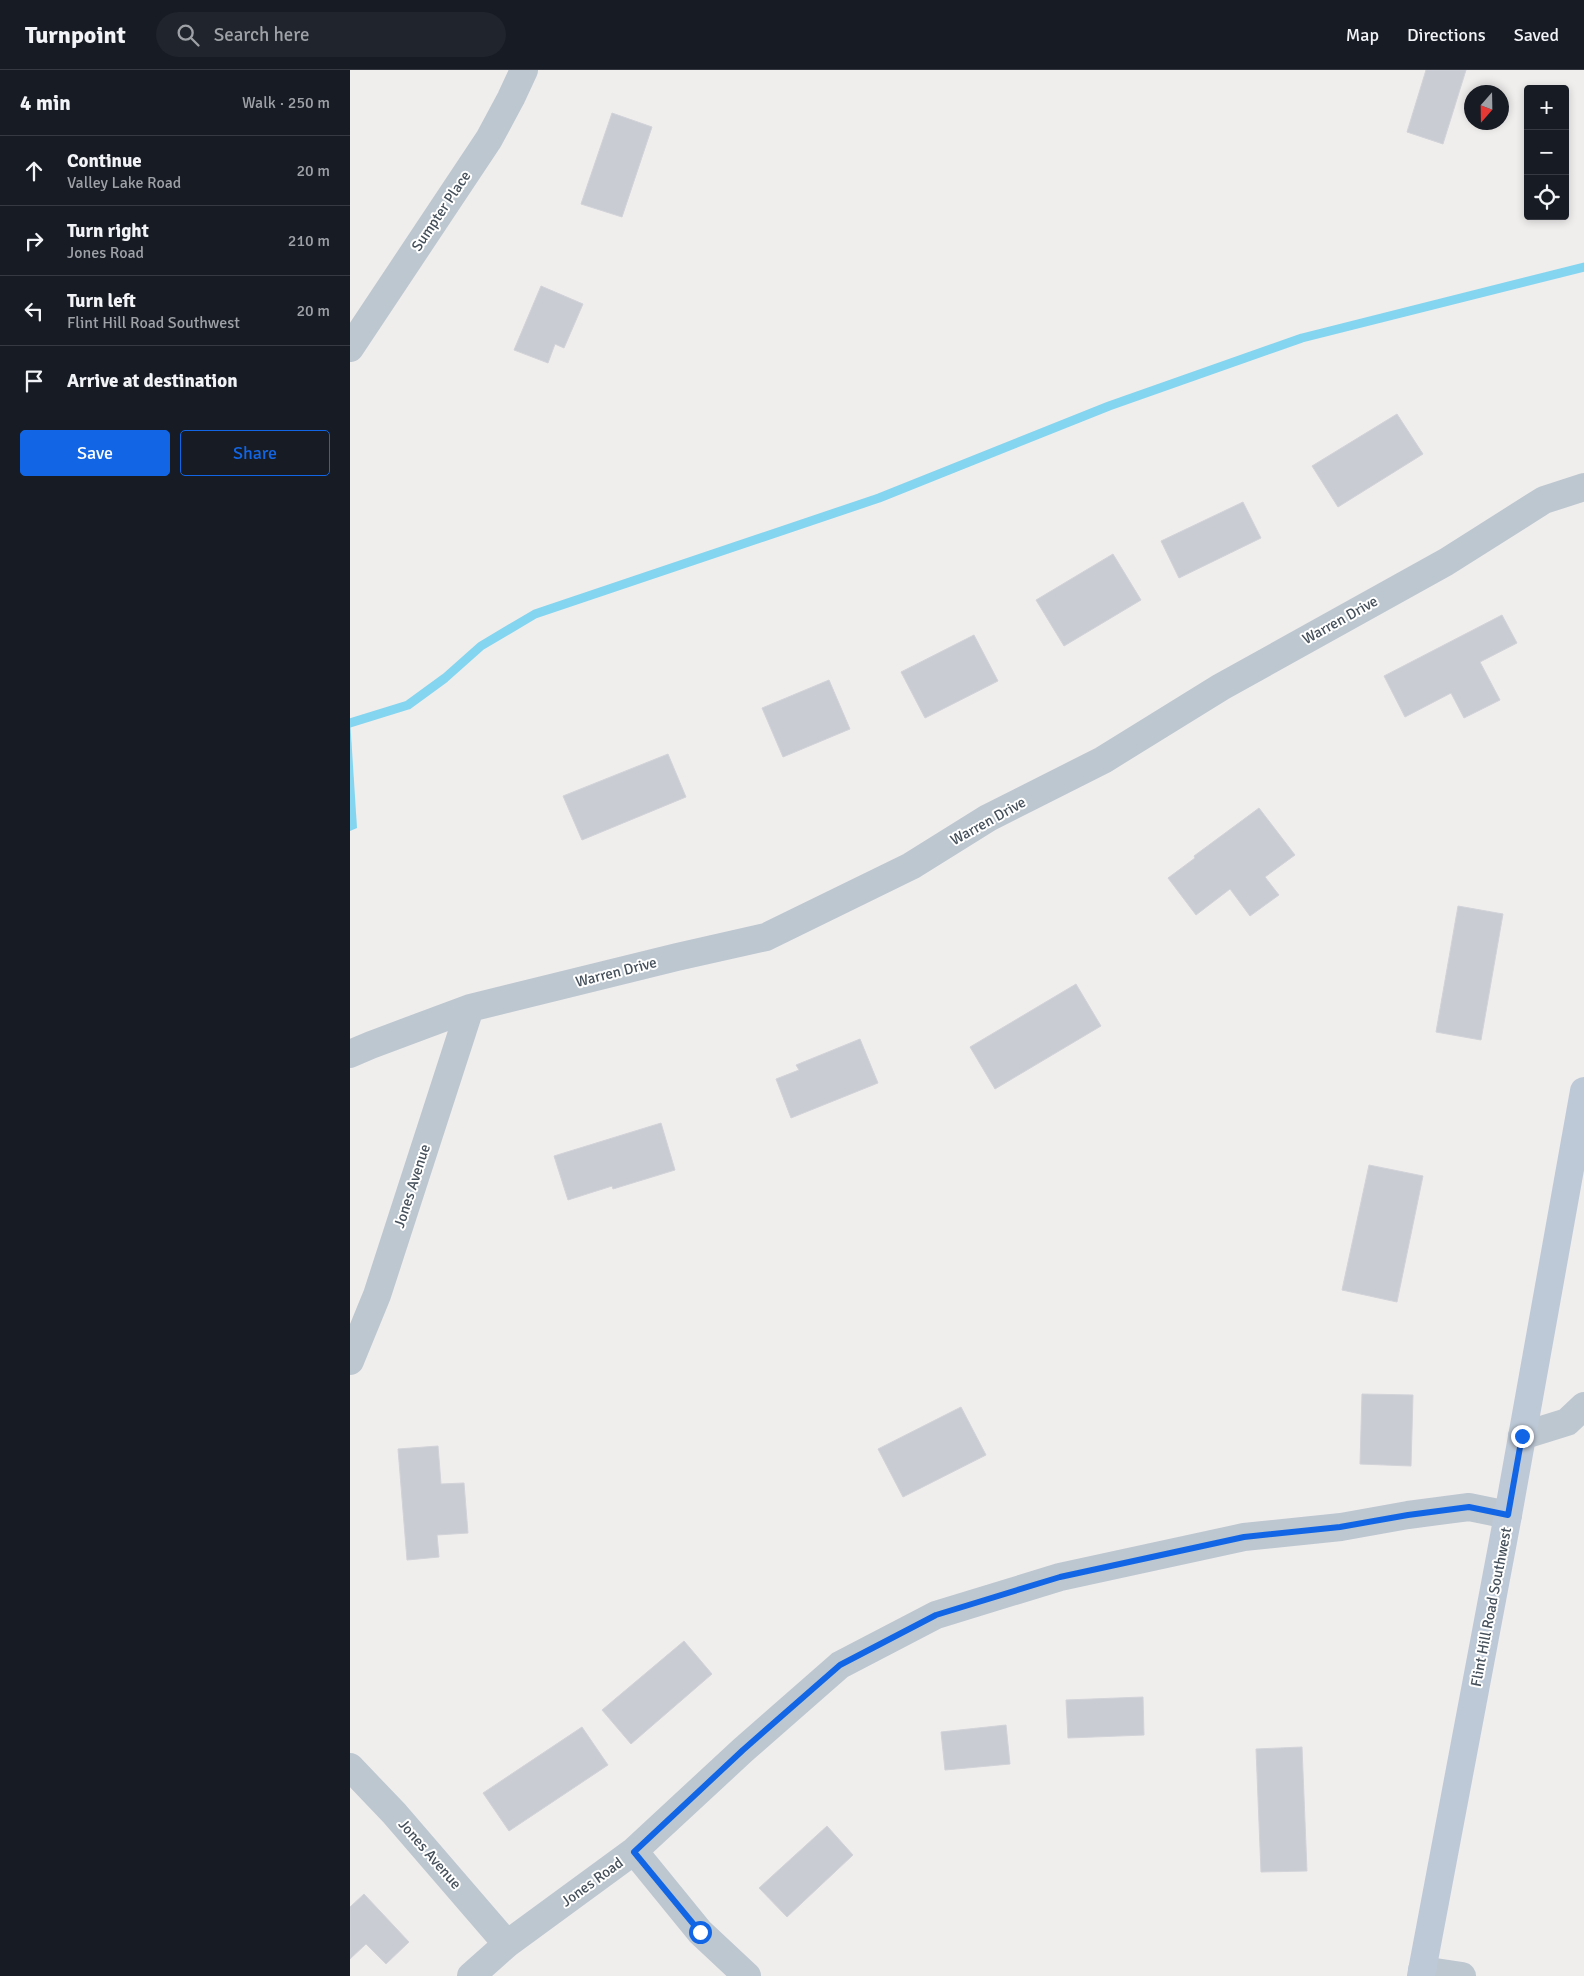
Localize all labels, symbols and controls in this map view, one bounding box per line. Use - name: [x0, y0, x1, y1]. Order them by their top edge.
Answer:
- search box: [156, 12, 506, 57]
- text: Turnpoint: [25, 20, 126, 50]
- icon: search: [174, 21, 202, 49]
- text: Search here: [214, 23, 309, 47]
- text: Map: [1346, 24, 1379, 46]
- text: Directions: [1407, 24, 1486, 46]
- text: Saved: [1514, 24, 1559, 46]
- north arrow: [1464, 85, 1509, 130]
- map controls: [1524, 85, 1569, 220]
- button: +: [1524, 85, 1569, 130]
- text: 4 min: [20, 90, 71, 116]
- text: Walk · 250 m: [242, 93, 330, 113]
- button: −: [1524, 130, 1569, 175]
- text: Continue: [67, 149, 142, 173]
- icon: ahead: [20, 157, 48, 185]
- text: 20 m: [296, 161, 330, 181]
- street label: Sumpter Place: [408, 167, 474, 255]
- text: Valley Lake Road: [67, 173, 181, 193]
- button: locate: [1524, 175, 1569, 220]
- text: Turn right: [67, 219, 149, 243]
- icon: right: [20, 227, 48, 255]
- text: 210 m: [288, 231, 330, 251]
- text: Jones Road: [67, 243, 144, 263]
- text: Turn left: [67, 289, 136, 313]
- icon: left: [20, 297, 48, 325]
- text: 20 m: [296, 301, 330, 321]
- text: Flint Hill Road Southwest: [67, 313, 240, 333]
- icon: arrive: [20, 367, 48, 395]
- text: Arrive at destination: [67, 369, 238, 393]
- button: Save: [20, 430, 170, 476]
- button: Share: [180, 430, 330, 476]
- street label: Warren Drive: [1299, 592, 1381, 648]
- street label: Warren Drive: [947, 793, 1029, 849]
- street label: Warren Drive: [574, 953, 658, 991]
- street label: Jones Avenue: [390, 1142, 434, 1230]
- route end: [1511, 1425, 1534, 1448]
- street label: Flint Hill Road Southwest: [1467, 1526, 1515, 1688]
- street label: Jones Avenue: [395, 1815, 465, 1893]
- street label: Jones Road: [558, 1853, 627, 1910]
- route start: [689, 1921, 712, 1944]

